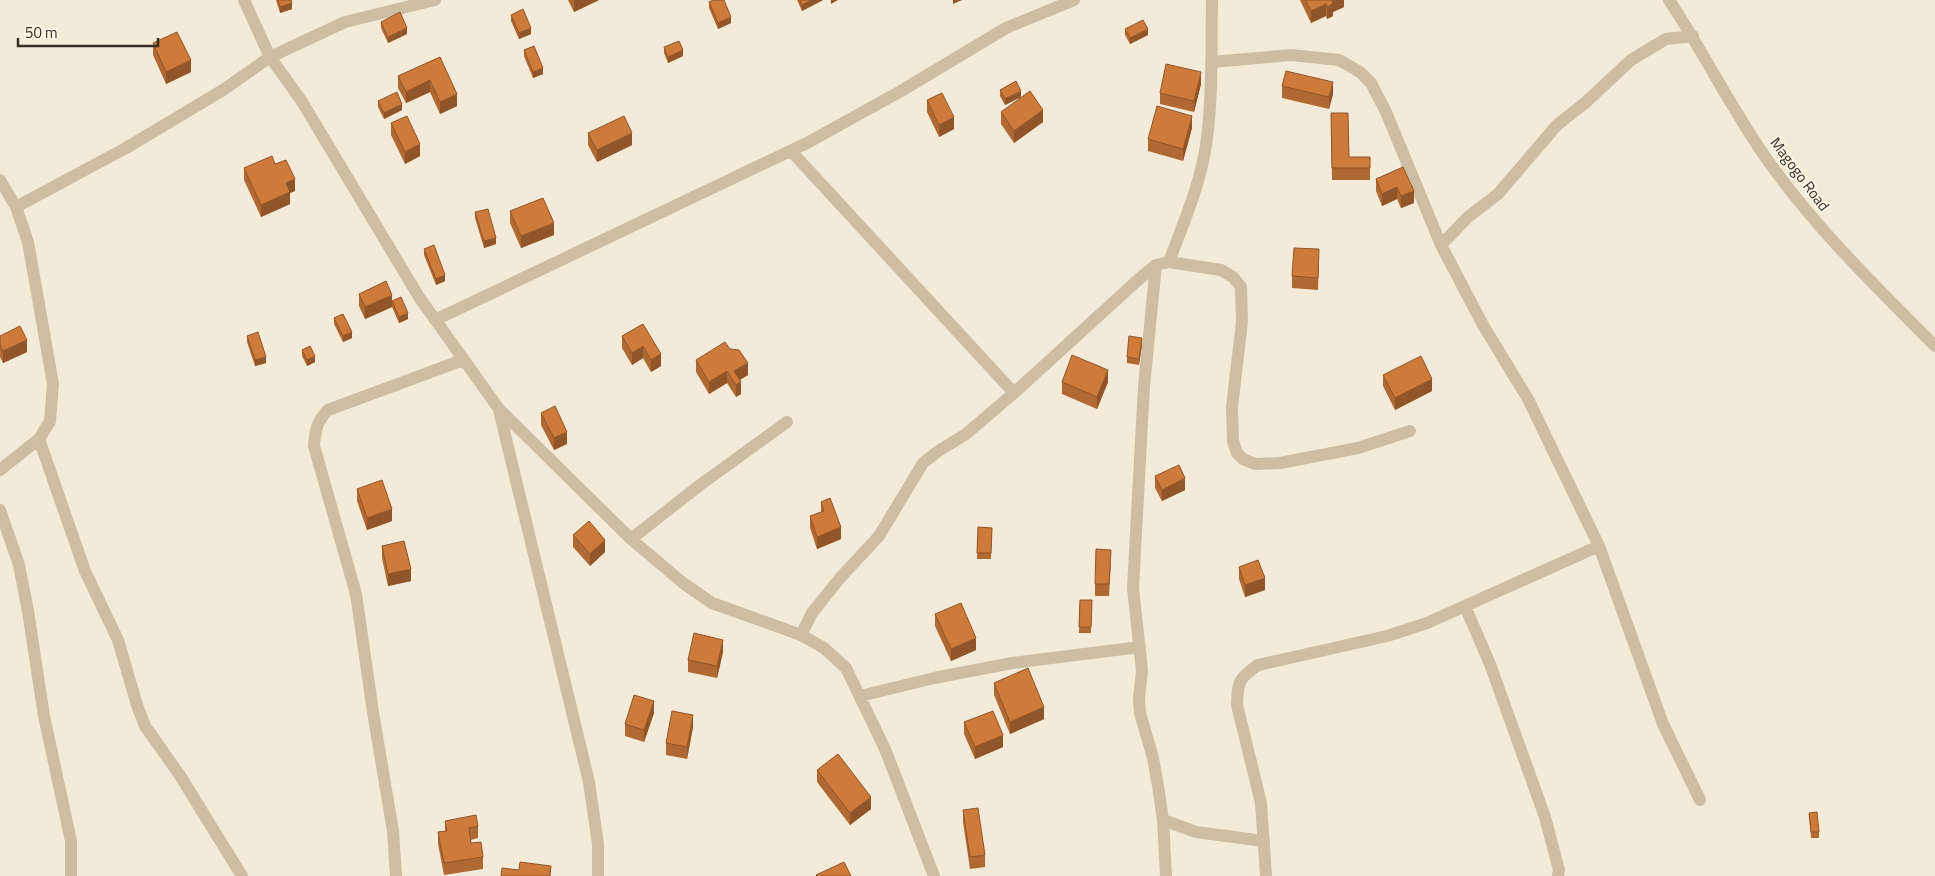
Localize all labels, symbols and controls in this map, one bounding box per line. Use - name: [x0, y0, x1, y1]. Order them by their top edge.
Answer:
- scale bar: [18, 15, 158, 47]
- text: 50 m: [25, 21, 58, 44]
- street label: Magogo Road: [1765, 132, 1835, 216]

